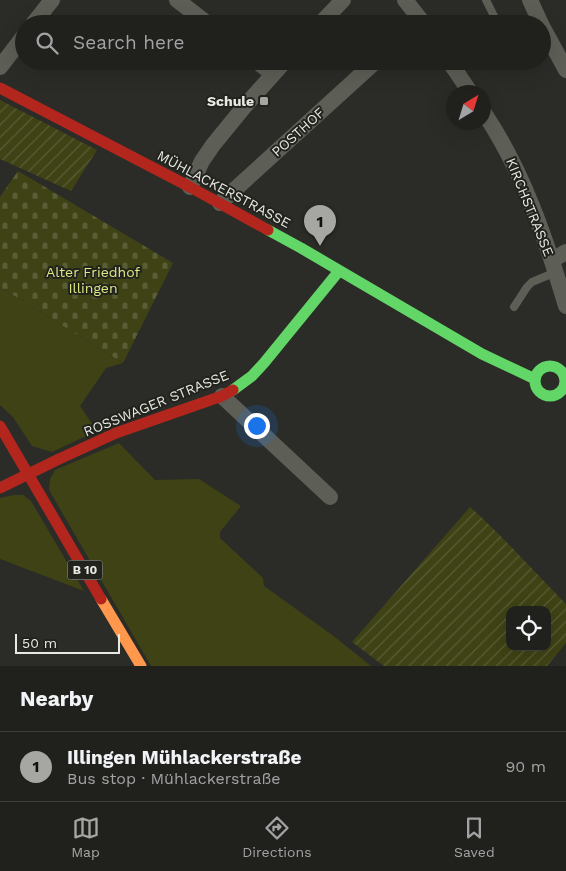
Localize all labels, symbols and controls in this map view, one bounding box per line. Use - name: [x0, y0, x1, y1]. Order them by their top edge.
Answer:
- search box: [15, 15, 551, 70]
- icon: search: [33, 29, 61, 57]
- text: Search here: [73, 31, 184, 54]
- north arrow: [446, 85, 491, 130]
- place label: Schule: [207, 93, 254, 109]
- marker: Schule: [258, 95, 270, 107]
- street label: POSTHOF: [268, 104, 328, 160]
- street label: MÜHLACKERSTRASSE: [155, 147, 294, 231]
- street label: KIRCHSTRASSE: [503, 155, 557, 259]
- pin: 1: [304, 205, 336, 246]
- park label: Alter Friedhof Illingen: [46, 264, 141, 296]
- street label: ROSSWAGER STRASSE: [81, 367, 231, 439]
- your location: [244, 413, 270, 439]
- road number: B 10: [68, 560, 102, 580]
- map controls: [506, 606, 551, 651]
- button: locate: [506, 606, 551, 651]
- scale bar: [15, 631, 120, 654]
- text: 50 m: [22, 635, 57, 651]
- text: Nearby: [20, 686, 93, 711]
- text: Illingen Mühlackerstraße: [67, 746, 302, 769]
- text: 1: [33, 757, 39, 776]
- text: 90 m: [505, 757, 546, 776]
- text: Bus stop · Mühlackerstraße: [67, 769, 281, 788]
- tab: Map: [71, 814, 100, 860]
- tab: Directions: [242, 814, 312, 860]
- tab: Saved: [454, 814, 495, 860]

